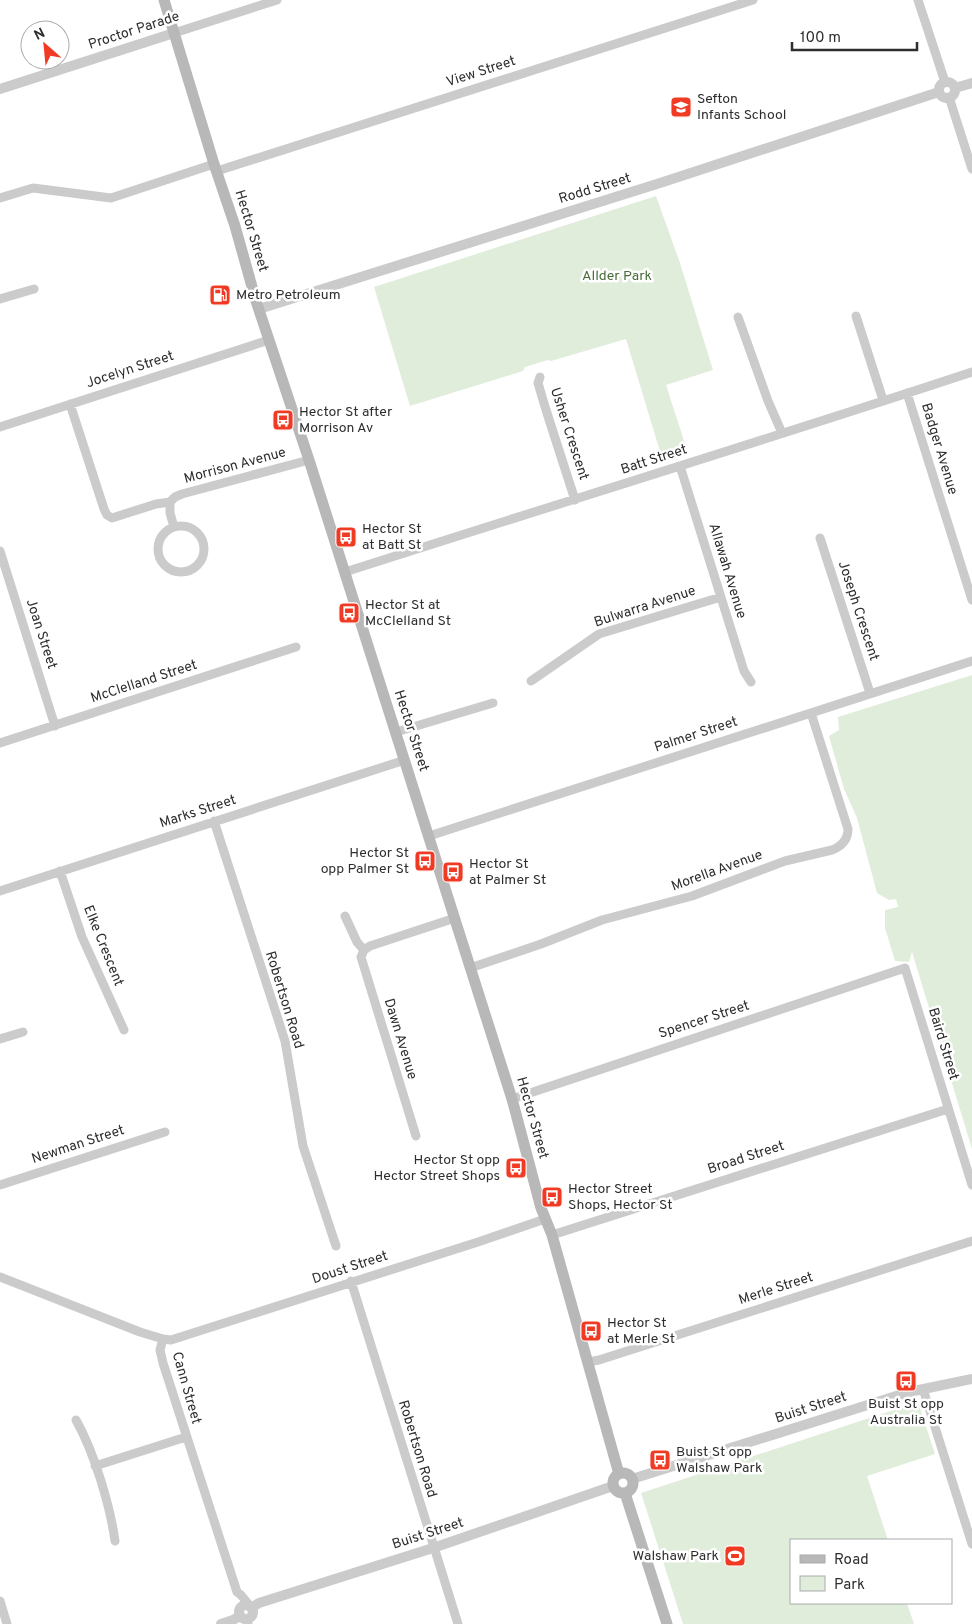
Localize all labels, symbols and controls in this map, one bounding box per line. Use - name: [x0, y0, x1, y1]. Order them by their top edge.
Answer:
- street label: Proctor Parade: [86, 8, 182, 54]
- north arrow: [20, 20, 70, 70]
- scale bar: [792, 20, 917, 52]
- text: N: [31, 25, 48, 45]
- text: 100 m: [800, 29, 841, 48]
- street label: View Street: [444, 53, 518, 91]
- place label: Sefton Infants School: [697, 91, 786, 124]
- school or university icon: Sefton Infants School: [669, 95, 693, 119]
- street label: Rodd Street: [557, 170, 633, 208]
- street label: Hector Street: [230, 188, 272, 274]
- park label: Allder Park: [582, 268, 652, 285]
- fuel station icon: Metro Petroleum: [208, 283, 232, 307]
- place label: Metro Petroleum: [236, 287, 341, 304]
- street label: Jocelyn Street: [84, 348, 176, 392]
- street label: Usher Crescent: [546, 386, 592, 482]
- street label: Badger Avenue: [917, 401, 961, 497]
- place label: Hector St after Morrison Av: [299, 404, 393, 437]
- bus stop icon: Hector St after Morrison Av: [271, 408, 295, 432]
- street label: Batt Street: [619, 441, 689, 479]
- street label: Morrison Avenue: [182, 444, 288, 488]
- place label: Hector St at Batt St: [362, 521, 422, 554]
- street label: Allawah Avenue: [704, 521, 750, 621]
- bus stop icon: Hector St at Batt St: [334, 525, 358, 549]
- street label: Joseph Crescent: [834, 559, 882, 663]
- street label: Bulwarra Avenue: [592, 583, 698, 631]
- street label: Joan Street: [22, 597, 60, 671]
- place label: Hector St at McClelland St: [365, 597, 451, 630]
- bus stop icon: Hector St at McClelland St: [337, 601, 361, 625]
- street label: McClelland Street: [89, 657, 199, 707]
- street label: Hector Street: [390, 688, 432, 774]
- street label: Palmer Street: [652, 714, 740, 756]
- street label: Marks Street: [158, 792, 238, 832]
- place label: Hector St opp Palmer St: [321, 845, 409, 878]
- street label: Morella Avenue: [669, 847, 765, 895]
- bus stop icon: Hector St opp Palmer St: [413, 849, 437, 873]
- place label: Hector St at Palmer St: [469, 856, 546, 889]
- bus stop icon: Hector St at Palmer St: [441, 860, 465, 884]
- street label: Elke Crescent: [79, 903, 127, 989]
- street label: Robertson Road: [261, 949, 307, 1051]
- street label: Dawn Avenue: [380, 996, 420, 1082]
- street label: Spencer Street: [657, 997, 751, 1043]
- street label: Baird Street: [924, 1006, 962, 1082]
- street label: Hector Street: [512, 1075, 552, 1161]
- street label: Newman Street: [29, 1122, 127, 1168]
- street label: Broad Street: [706, 1138, 786, 1178]
- place label: Hector St opp Hector Street Shops: [374, 1152, 500, 1185]
- bus stop icon: Hector St opp Hector Street Shops: [504, 1156, 528, 1180]
- place label: Hector Street Shops, Hector St: [568, 1181, 673, 1214]
- bus stop icon: Hector Street Shops, Hector St: [540, 1185, 564, 1209]
- street label: Doust Street: [310, 1248, 390, 1288]
- street label: Merle Street: [737, 1269, 815, 1309]
- place label: Hector St at Merle St: [607, 1315, 675, 1348]
- bus stop icon: Hector St at Merle St: [579, 1319, 603, 1343]
- street label: Cann Street: [168, 1350, 204, 1426]
- bus stop icon: Buist St opp Australia St: [894, 1369, 918, 1393]
- street label: Buist Street: [773, 1388, 849, 1428]
- place label: Buist St opp Australia St: [868, 1396, 944, 1429]
- street label: Robertson Road: [394, 1398, 440, 1500]
- place label: Buist St opp Walshaw Park: [676, 1444, 762, 1477]
- bus stop icon: Buist St opp Walshaw Park: [648, 1448, 672, 1472]
- street label: Buist Street: [390, 1514, 466, 1554]
- legend: [790, 1539, 952, 1604]
- sports icon: Walshaw Park: [723, 1544, 747, 1568]
- place label: Walshaw Park: [633, 1548, 719, 1565]
- text: Road: [834, 1551, 869, 1570]
- text: Park: [834, 1576, 865, 1595]

